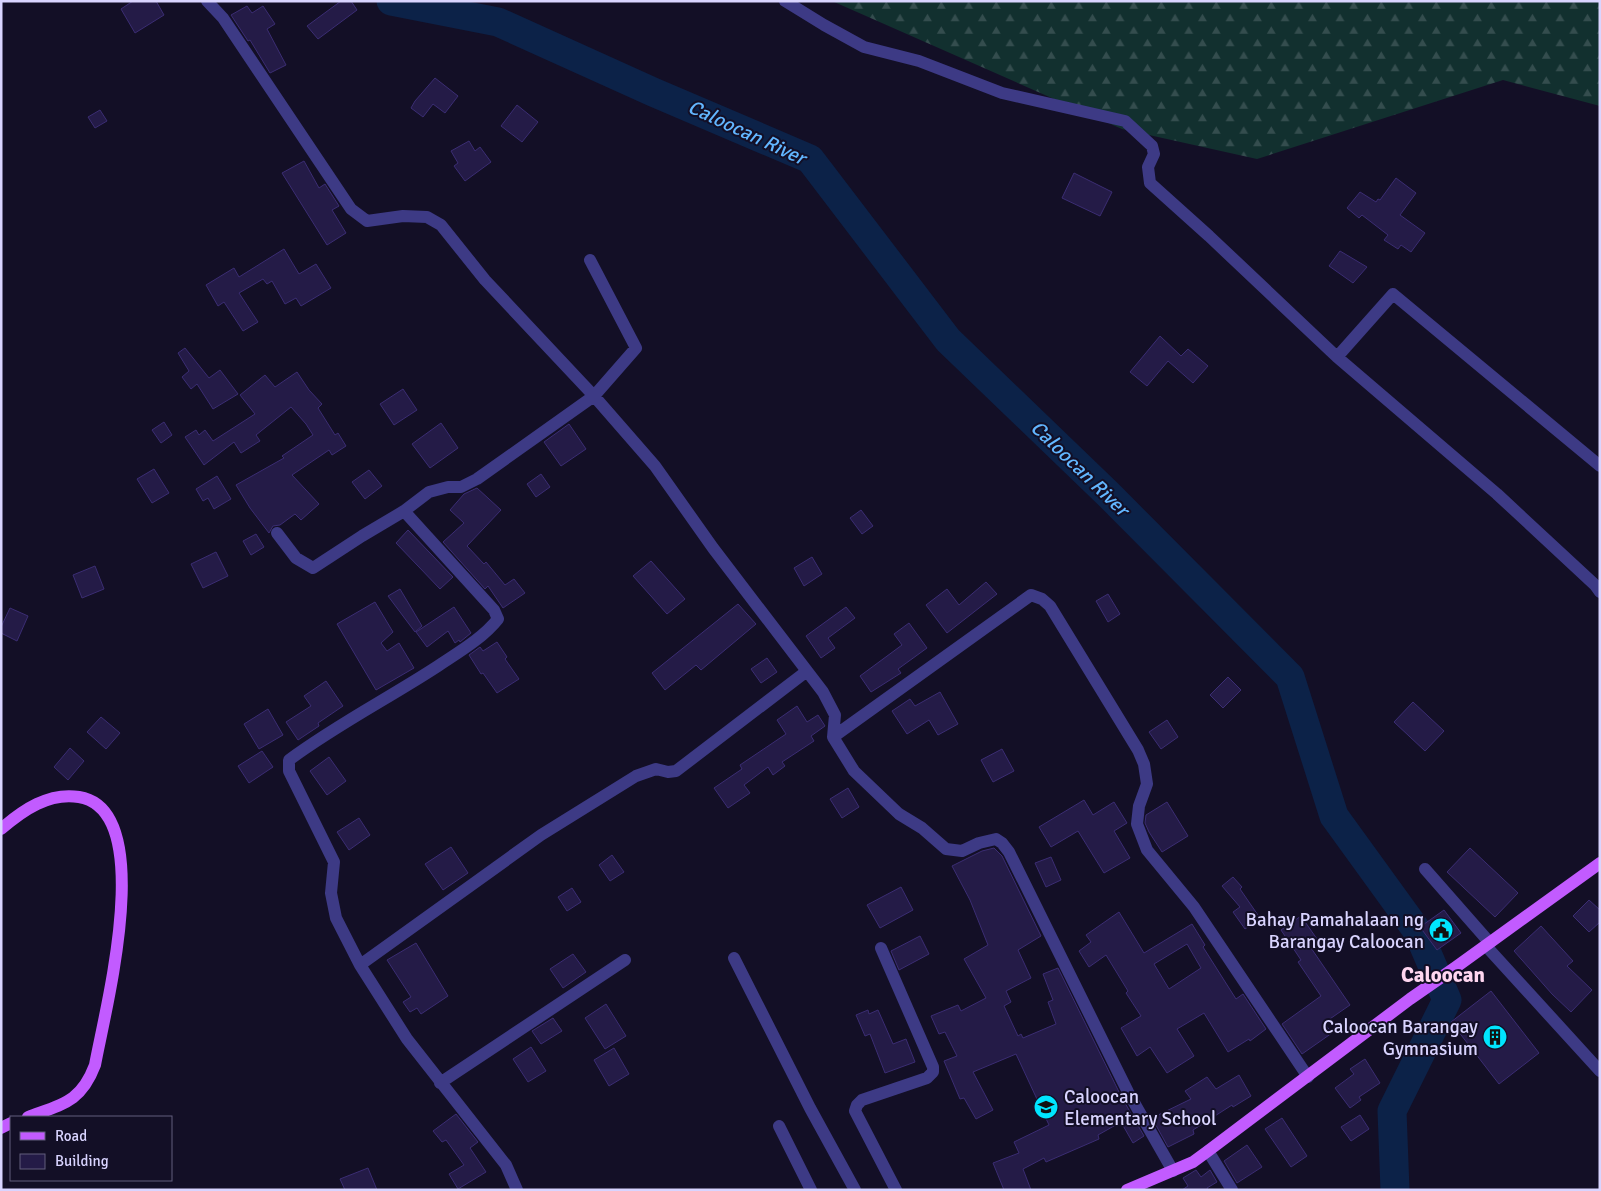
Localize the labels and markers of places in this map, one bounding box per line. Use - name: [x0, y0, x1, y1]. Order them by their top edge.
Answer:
- place label: Bahay Pamahalaan ng Barangay Caloocan: [1246, 908, 1424, 954]
- public building icon: Bahay Pamahalaan ng Barangay Caloocan: [1428, 917, 1454, 943]
- place label: Caloocan Barangay Gymnasium: [1322, 1015, 1478, 1061]
- building icon: Caloocan Barangay Gymnasium: [1482, 1024, 1508, 1050]
- place label: Caloocan Elementary School: [1064, 1085, 1217, 1131]
- school or university icon: Caloocan Elementary School: [1033, 1094, 1059, 1120]

